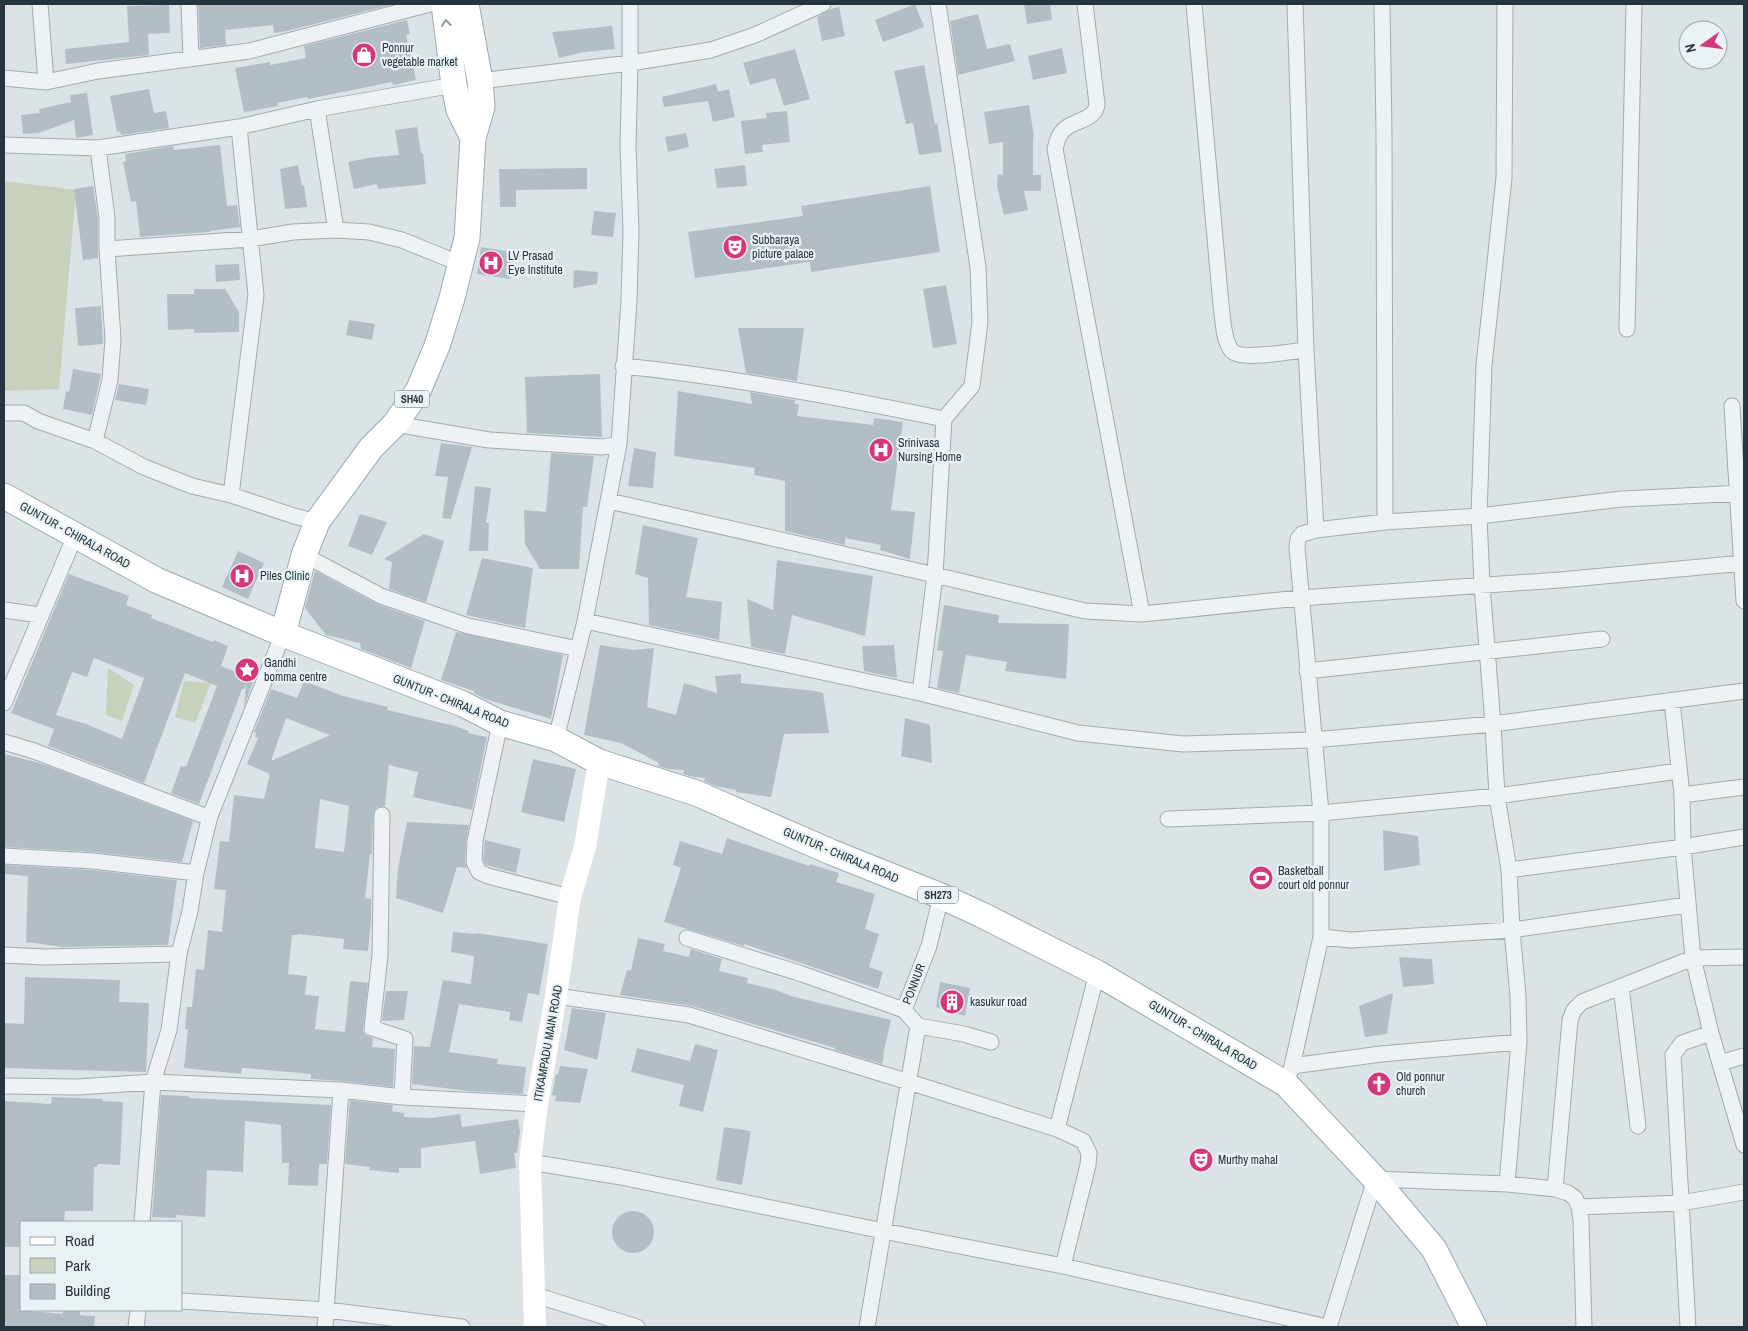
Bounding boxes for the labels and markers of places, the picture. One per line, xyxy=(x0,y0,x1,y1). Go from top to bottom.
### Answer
place label: Ponnur vegetable market xyxy=(382,40,458,70)
shop icon: Ponnur vegetable market xyxy=(351,42,377,68)
place label: Subbaraya picture palace xyxy=(752,232,814,262)
theatre icon: Subbaraya picture palace xyxy=(722,234,748,260)
place label: LV Prasad Eye Institute xyxy=(508,248,563,278)
hospital icon: LV Prasad Eye Institute xyxy=(478,250,504,276)
place label: Srinivasa Nursing Home xyxy=(898,435,961,465)
hospital icon: Srinivasa Nursing Home xyxy=(868,437,894,463)
hospital icon: Piles Clinic xyxy=(229,563,255,589)
place label: Piles Clinic xyxy=(260,568,310,584)
place label: Gandhi bomma centre xyxy=(264,655,327,685)
place icon: Gandhi bomma centre xyxy=(234,657,260,683)
place label: Basketball court old ponnur xyxy=(1278,863,1350,893)
sports icon: Basketball court old ponnur xyxy=(1248,865,1274,891)
building icon: kasukur road xyxy=(939,989,965,1015)
place label: kasukur road xyxy=(970,994,1027,1010)
place label: Old ponnur church xyxy=(1396,1069,1445,1099)
church icon: Old ponnur church xyxy=(1366,1071,1392,1097)
theatre icon: Murthy mahal xyxy=(1188,1147,1214,1173)
place label: Murthy mahal xyxy=(1218,1152,1278,1168)

